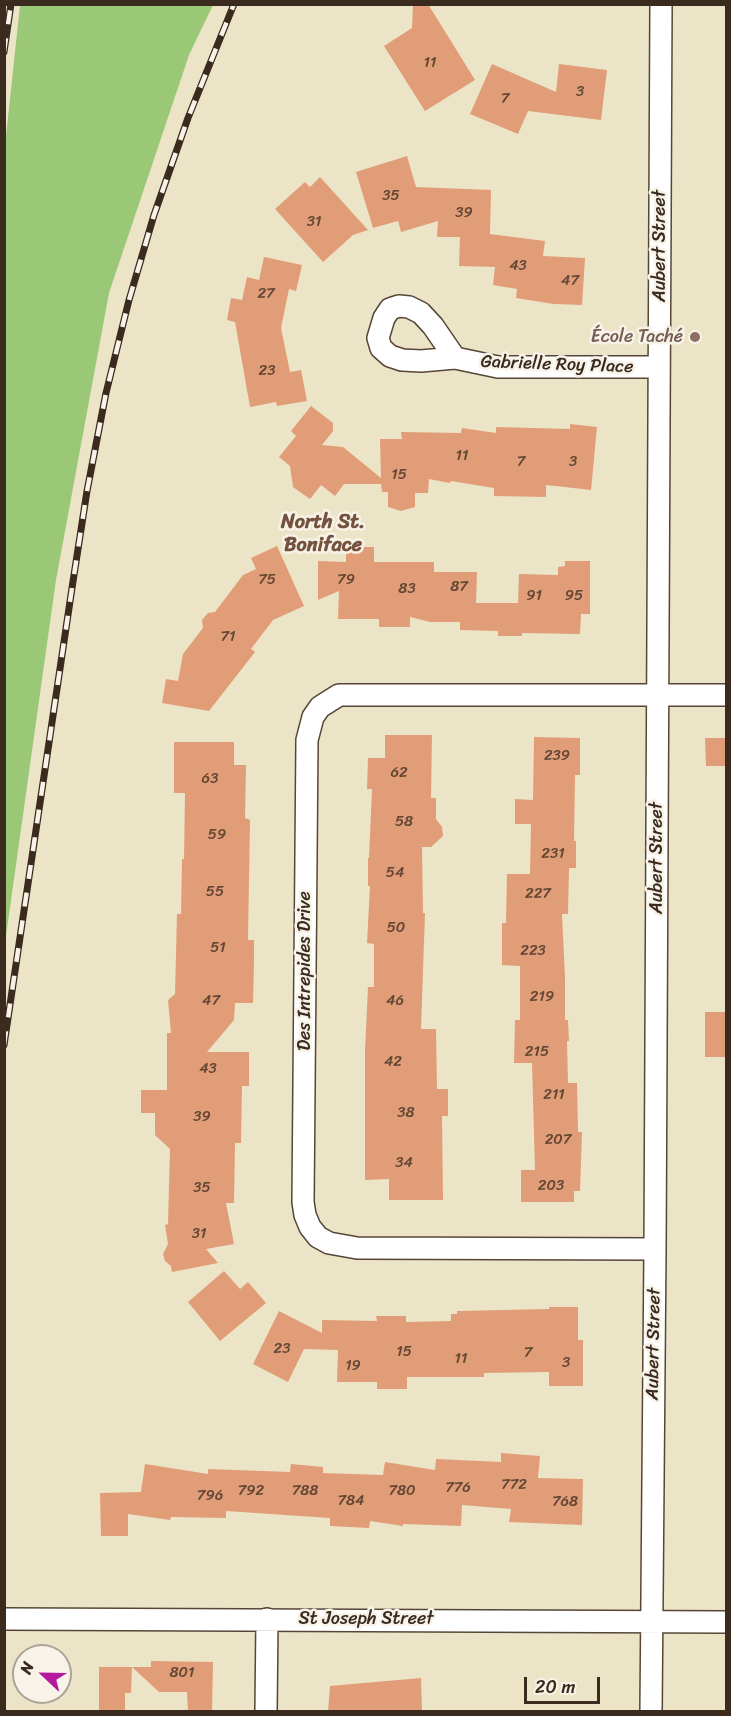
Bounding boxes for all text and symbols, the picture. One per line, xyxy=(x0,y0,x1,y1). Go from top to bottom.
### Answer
house number: 11 xyxy=(424,54,436,72)
house number: 3 xyxy=(576,83,584,101)
house number: 7 xyxy=(501,90,509,108)
house number: 35 xyxy=(382,187,400,205)
street label: Aubert Street xyxy=(649,190,671,302)
house number: 39 xyxy=(455,204,473,222)
house number: 31 xyxy=(307,213,321,231)
house number: 43 xyxy=(509,257,527,275)
house number: 47 xyxy=(561,272,579,290)
house number: 27 xyxy=(257,285,275,303)
place label: École Taché xyxy=(591,326,683,348)
marker: École Taché xyxy=(688,330,702,344)
street label: Gabrielle Roy Place xyxy=(480,352,634,378)
house number: 23 xyxy=(259,362,275,380)
house number: 11 xyxy=(456,447,468,465)
house number: 7 xyxy=(517,453,525,471)
house number: 3 xyxy=(569,453,577,471)
house number: 15 xyxy=(391,466,407,484)
district label: North St. Boniface xyxy=(281,511,365,558)
house number: 75 xyxy=(258,571,276,589)
house number: 79 xyxy=(337,571,355,589)
house number: 87 xyxy=(450,578,468,596)
house number: 83 xyxy=(398,580,416,598)
house number: 91 xyxy=(526,587,542,605)
house number: 95 xyxy=(565,587,583,605)
house number: 71 xyxy=(221,628,235,646)
house number: 239 xyxy=(544,747,570,765)
house number: 62 xyxy=(390,764,408,782)
house number: 63 xyxy=(202,770,218,788)
street label: Aubert Street xyxy=(646,802,668,914)
house number: 58 xyxy=(395,813,413,831)
house number: 59 xyxy=(208,826,226,844)
house number: 231 xyxy=(541,845,565,863)
house number: 54 xyxy=(386,864,404,882)
house number: 55 xyxy=(206,883,224,901)
house number: 227 xyxy=(525,885,551,903)
street label: Des Intrepides Drive xyxy=(294,891,316,1051)
house number: 50 xyxy=(387,919,405,937)
house number: 51 xyxy=(210,939,226,957)
house number: 223 xyxy=(520,942,546,960)
house number: 219 xyxy=(530,988,554,1006)
house number: 47 xyxy=(202,992,220,1010)
house number: 46 xyxy=(386,992,404,1010)
house number: 215 xyxy=(525,1043,549,1061)
house number: 42 xyxy=(384,1053,402,1071)
house number: 43 xyxy=(199,1060,217,1078)
house number: 211 xyxy=(543,1086,565,1104)
house number: 38 xyxy=(397,1104,415,1122)
house number: 39 xyxy=(193,1108,211,1126)
house number: 207 xyxy=(545,1131,571,1149)
house number: 34 xyxy=(395,1154,413,1172)
house number: 203 xyxy=(538,1177,564,1195)
house number: 35 xyxy=(193,1179,211,1197)
house number: 31 xyxy=(192,1225,206,1243)
street label: Aubert Street xyxy=(642,1288,666,1400)
house number: 23 xyxy=(274,1340,290,1358)
house number: 15 xyxy=(396,1343,412,1361)
house number: 7 xyxy=(524,1344,532,1362)
house number: 11 xyxy=(455,1350,467,1368)
house number: 3 xyxy=(562,1354,570,1372)
house number: 19 xyxy=(345,1357,361,1375)
house number: 772 xyxy=(501,1476,527,1494)
house number: 776 xyxy=(445,1479,471,1497)
house number: 792 xyxy=(238,1482,264,1500)
house number: 788 xyxy=(292,1482,318,1500)
house number: 780 xyxy=(388,1482,416,1500)
house number: 796 xyxy=(197,1487,223,1505)
house number: 784 xyxy=(338,1492,364,1510)
house number: 768 xyxy=(552,1493,578,1511)
street label: St Joseph Street xyxy=(299,1608,433,1630)
north arrow xyxy=(12,1644,72,1704)
text: N xyxy=(11,1657,42,1678)
house number: 801 xyxy=(170,1664,194,1682)
scale bar xyxy=(527,1665,604,1703)
text: 20 m xyxy=(535,1671,575,1703)

